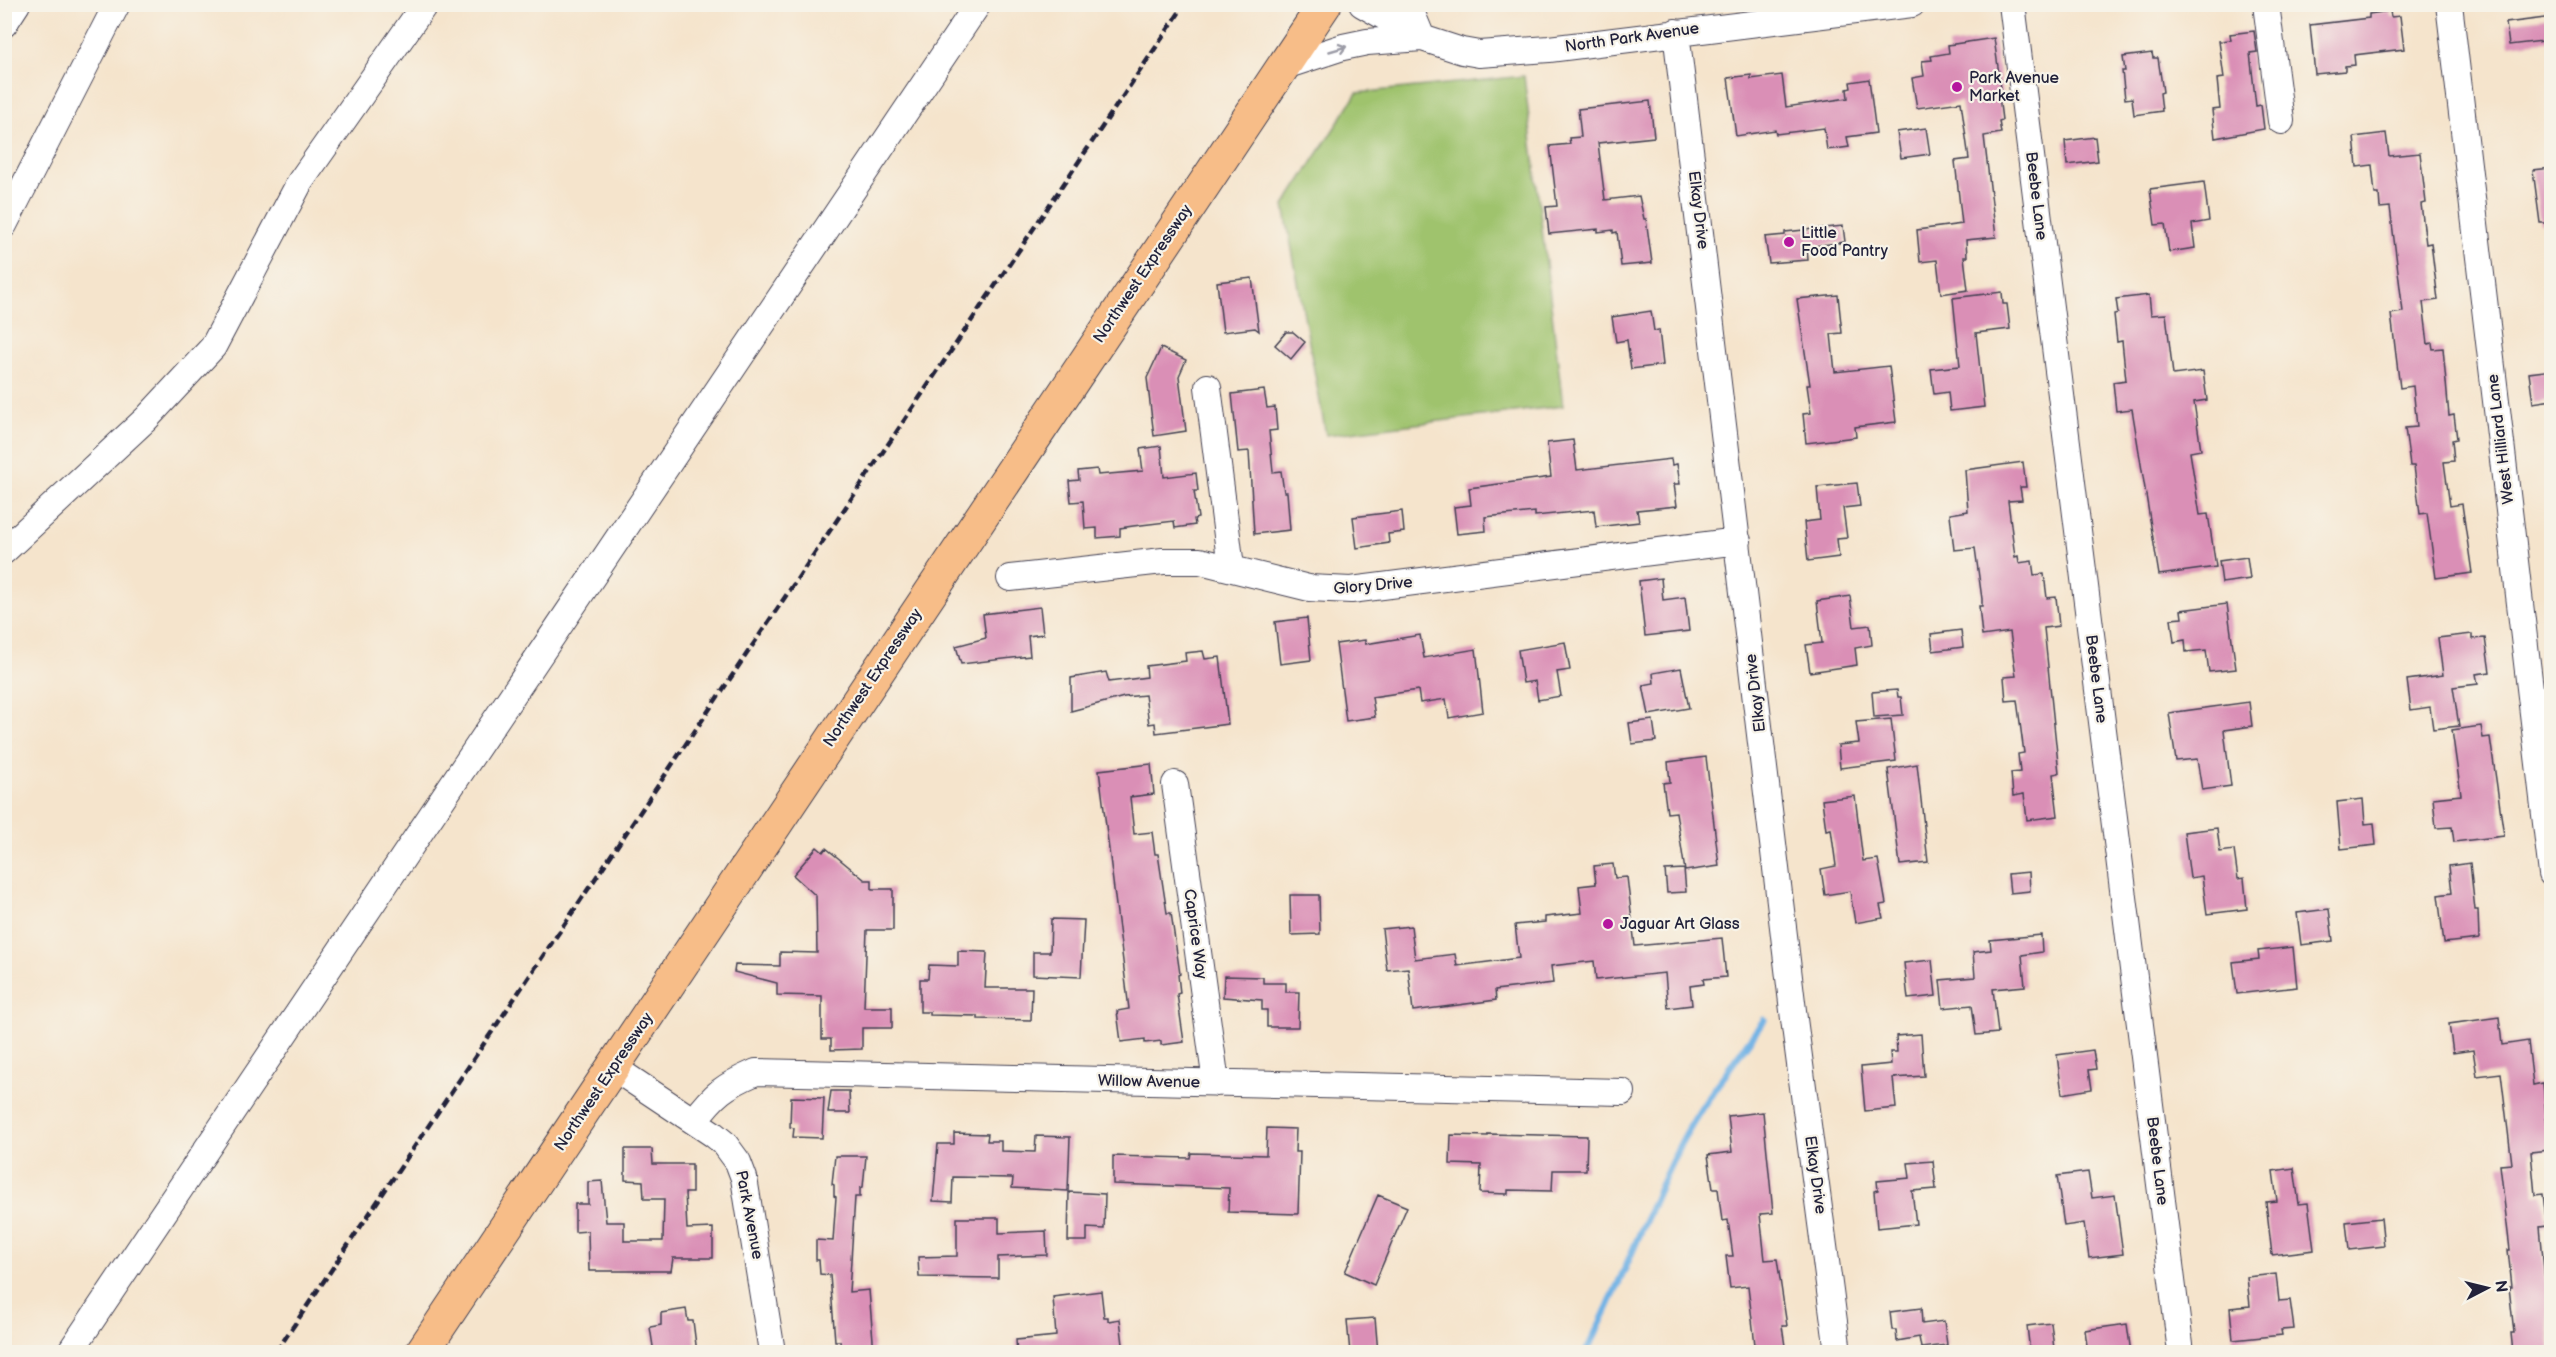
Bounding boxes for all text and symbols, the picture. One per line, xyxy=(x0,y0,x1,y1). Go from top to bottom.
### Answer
street label: North Park Avenue xyxy=(1564,19,1701,57)
one-way arrow xyxy=(1328,43,1347,54)
place label: Park Avenue Market xyxy=(1969,69,2060,106)
marker: Park Avenue Market xyxy=(1950,80,1964,94)
street label: Beebe Lane xyxy=(2021,151,2051,242)
street label: Elkay Drive xyxy=(1684,170,1712,251)
street label: Northwest Expressway xyxy=(1090,201,1197,347)
place label: Little Food Pantry xyxy=(1801,224,1889,261)
marker: Little Food Pantry xyxy=(1782,235,1796,249)
street label: West Hilliard Lane xyxy=(2484,372,2518,505)
street label: Glory Drive xyxy=(1333,573,1414,599)
street label: Northwest Expressway xyxy=(820,605,927,751)
street label: Beebe Lane xyxy=(2081,634,2111,725)
street label: Elkay Drive xyxy=(1742,652,1770,733)
street label: Caprice Way xyxy=(1179,888,1211,981)
place label: Jaguar Art Glass xyxy=(1620,915,1740,934)
marker: Jaguar Art Glass xyxy=(1601,917,1615,931)
street label: Northwest Expressway xyxy=(551,1009,658,1155)
street label: Willow Avenue xyxy=(1098,1072,1201,1092)
street label: Beebe Lane xyxy=(2142,1116,2172,1207)
street label: Elkay Drive xyxy=(1800,1135,1830,1216)
street label: Park Avenue xyxy=(731,1169,767,1262)
north arrow xyxy=(2457,1258,2517,1318)
text: N xyxy=(2490,1279,2511,1293)

